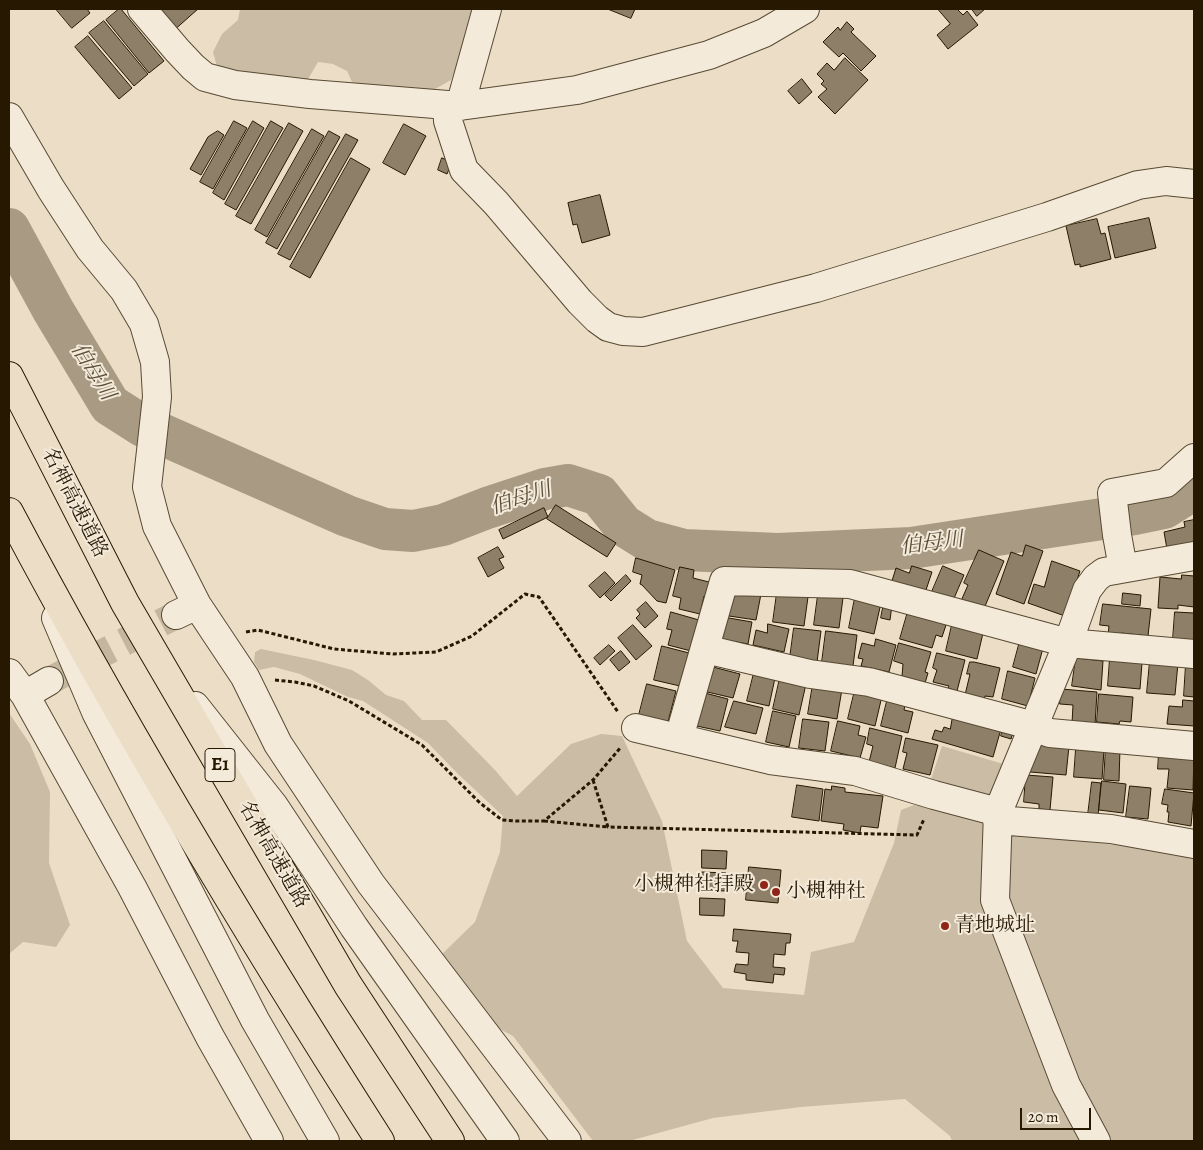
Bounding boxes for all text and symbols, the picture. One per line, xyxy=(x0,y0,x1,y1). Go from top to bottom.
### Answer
water label: 伯母川 xyxy=(65,339,119,405)
street label: 名神高速道路 xyxy=(36,444,112,562)
water label: 伯母川 xyxy=(487,477,555,521)
water label: 伯母川 xyxy=(899,528,965,560)
road number: E1 xyxy=(205,748,235,782)
street label: 名神高速道路 xyxy=(233,797,313,913)
place label: 小槻神社拝殿 xyxy=(634,873,754,897)
marker: 小槻神社拝殿 xyxy=(758,879,770,891)
place label: 小槻神社 xyxy=(786,880,866,904)
marker: 小槻神社 xyxy=(770,886,782,898)
place label: 青地城址 xyxy=(955,914,1035,938)
marker: 青地城址 xyxy=(939,920,951,932)
scale bar xyxy=(1023,1098,1094,1130)
text: 20 m xyxy=(1028,1107,1059,1127)

